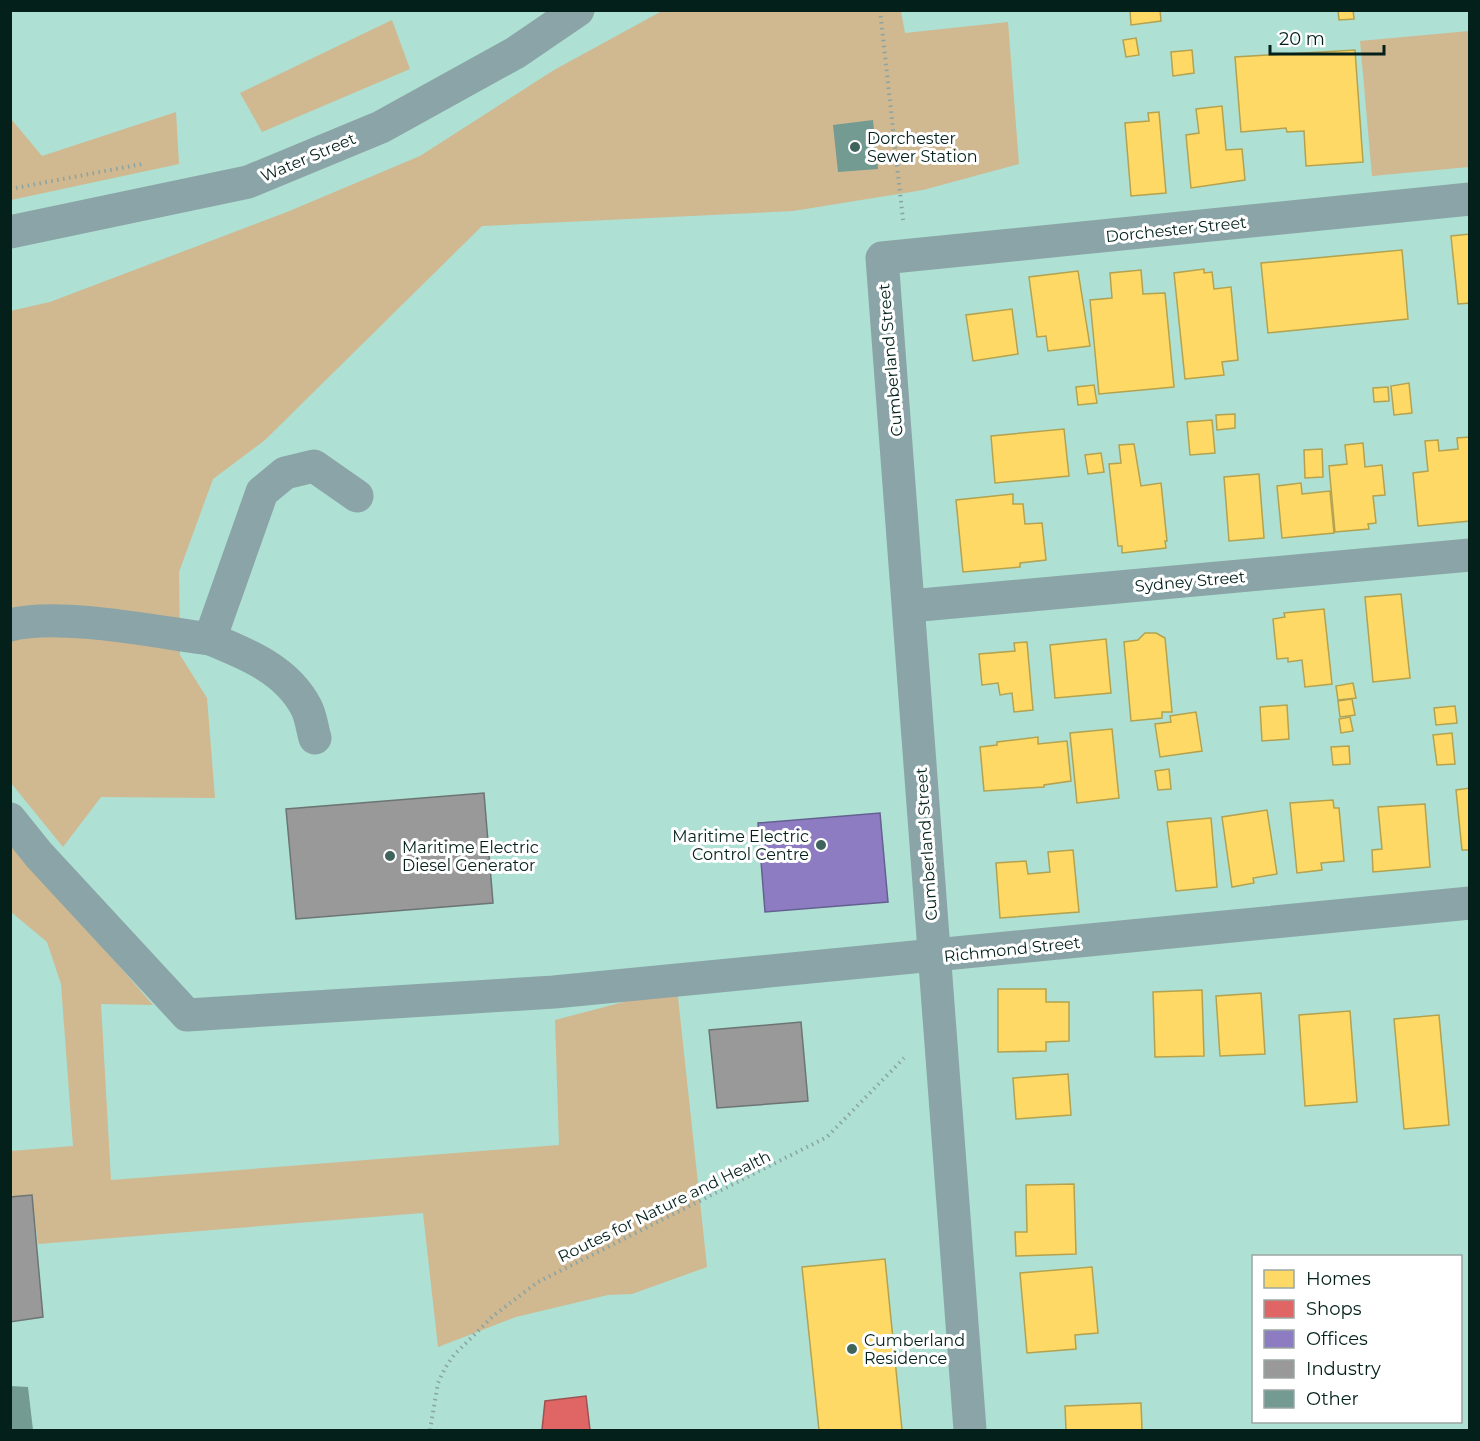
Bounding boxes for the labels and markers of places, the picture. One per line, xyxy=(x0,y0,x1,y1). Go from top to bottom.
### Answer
place label: Dorchester Sewer Station xyxy=(867,129,978,166)
marker: Dorchester Sewer Station xyxy=(848,140,862,154)
place label: Maritime Electric Control Centre xyxy=(672,827,809,864)
place label: Maritime Electric Diesel Generator xyxy=(402,838,539,875)
marker: Maritime Electric Control Centre xyxy=(814,838,828,852)
marker: Maritime Electric Diesel Generator xyxy=(383,849,397,863)
place label: Cumberland Residence xyxy=(864,1331,965,1368)
marker: Cumberland Residence xyxy=(845,1342,859,1356)

